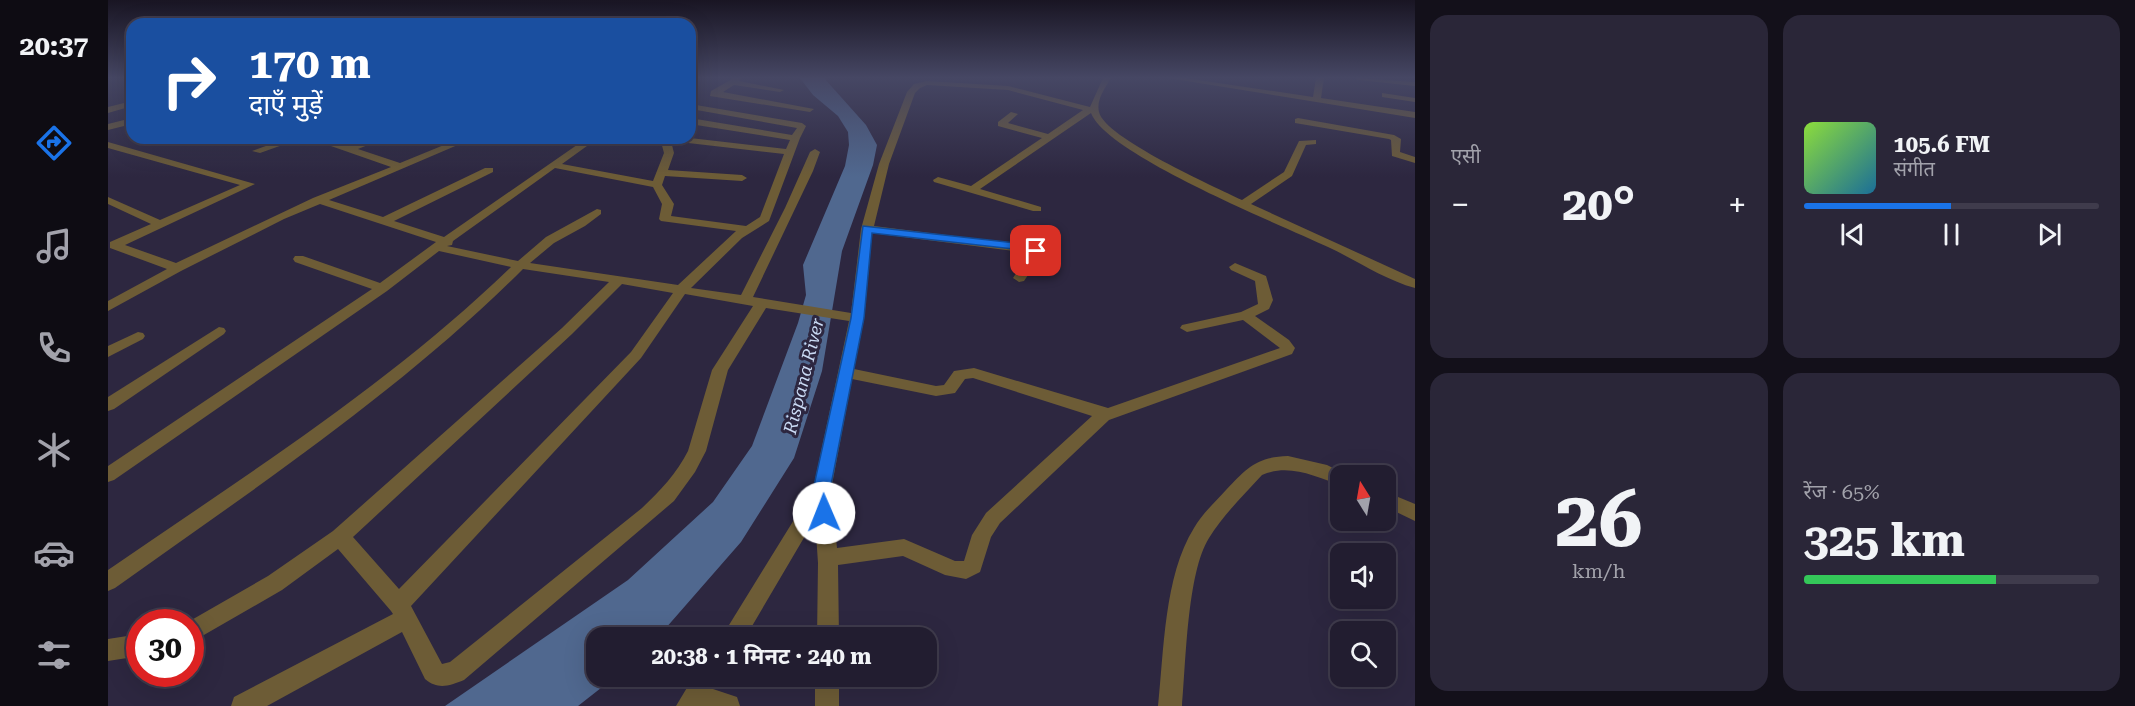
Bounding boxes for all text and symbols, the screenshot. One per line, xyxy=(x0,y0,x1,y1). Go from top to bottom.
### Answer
text: 20:37 xyxy=(20,30,88,62)
text: 170 m xyxy=(249,39,371,88)
icon: right xyxy=(150,42,228,120)
text: दाएँ मुड़ें xyxy=(249,89,323,121)
icon: directions xyxy=(33,122,75,164)
text: 105.6 FM xyxy=(1894,132,1990,157)
text: एसी xyxy=(1451,144,1481,168)
text: संगीत xyxy=(1894,157,1935,181)
text: 20° xyxy=(1562,178,1635,231)
text: − xyxy=(1451,185,1469,224)
text: + xyxy=(1728,185,1747,224)
icon: previous xyxy=(1836,218,1869,251)
icon: pause xyxy=(1935,218,1968,251)
icon: next xyxy=(2033,218,2066,251)
icon: music xyxy=(33,225,75,267)
pin xyxy=(1010,225,1061,276)
icon: arrive xyxy=(1019,234,1052,267)
water label: Rispana River xyxy=(779,315,828,437)
icon: phone xyxy=(33,327,75,369)
icon: climate xyxy=(33,429,75,471)
north arrow xyxy=(1330,465,1396,531)
map controls xyxy=(1330,465,1396,687)
text: 26 xyxy=(1555,474,1642,565)
text: रेंज · 65% xyxy=(1804,480,1880,504)
position arrow xyxy=(792,481,856,545)
text: 325 km xyxy=(1804,514,1965,567)
icon: car xyxy=(33,532,75,574)
button: sound xyxy=(1330,543,1396,609)
text: km/h xyxy=(1572,559,1626,583)
speed limit sign: 30 xyxy=(126,609,204,687)
button: search xyxy=(1330,621,1396,687)
icon: filters xyxy=(33,634,75,676)
text: 20:38 · 1 मिनट · 240 m xyxy=(652,644,871,669)

